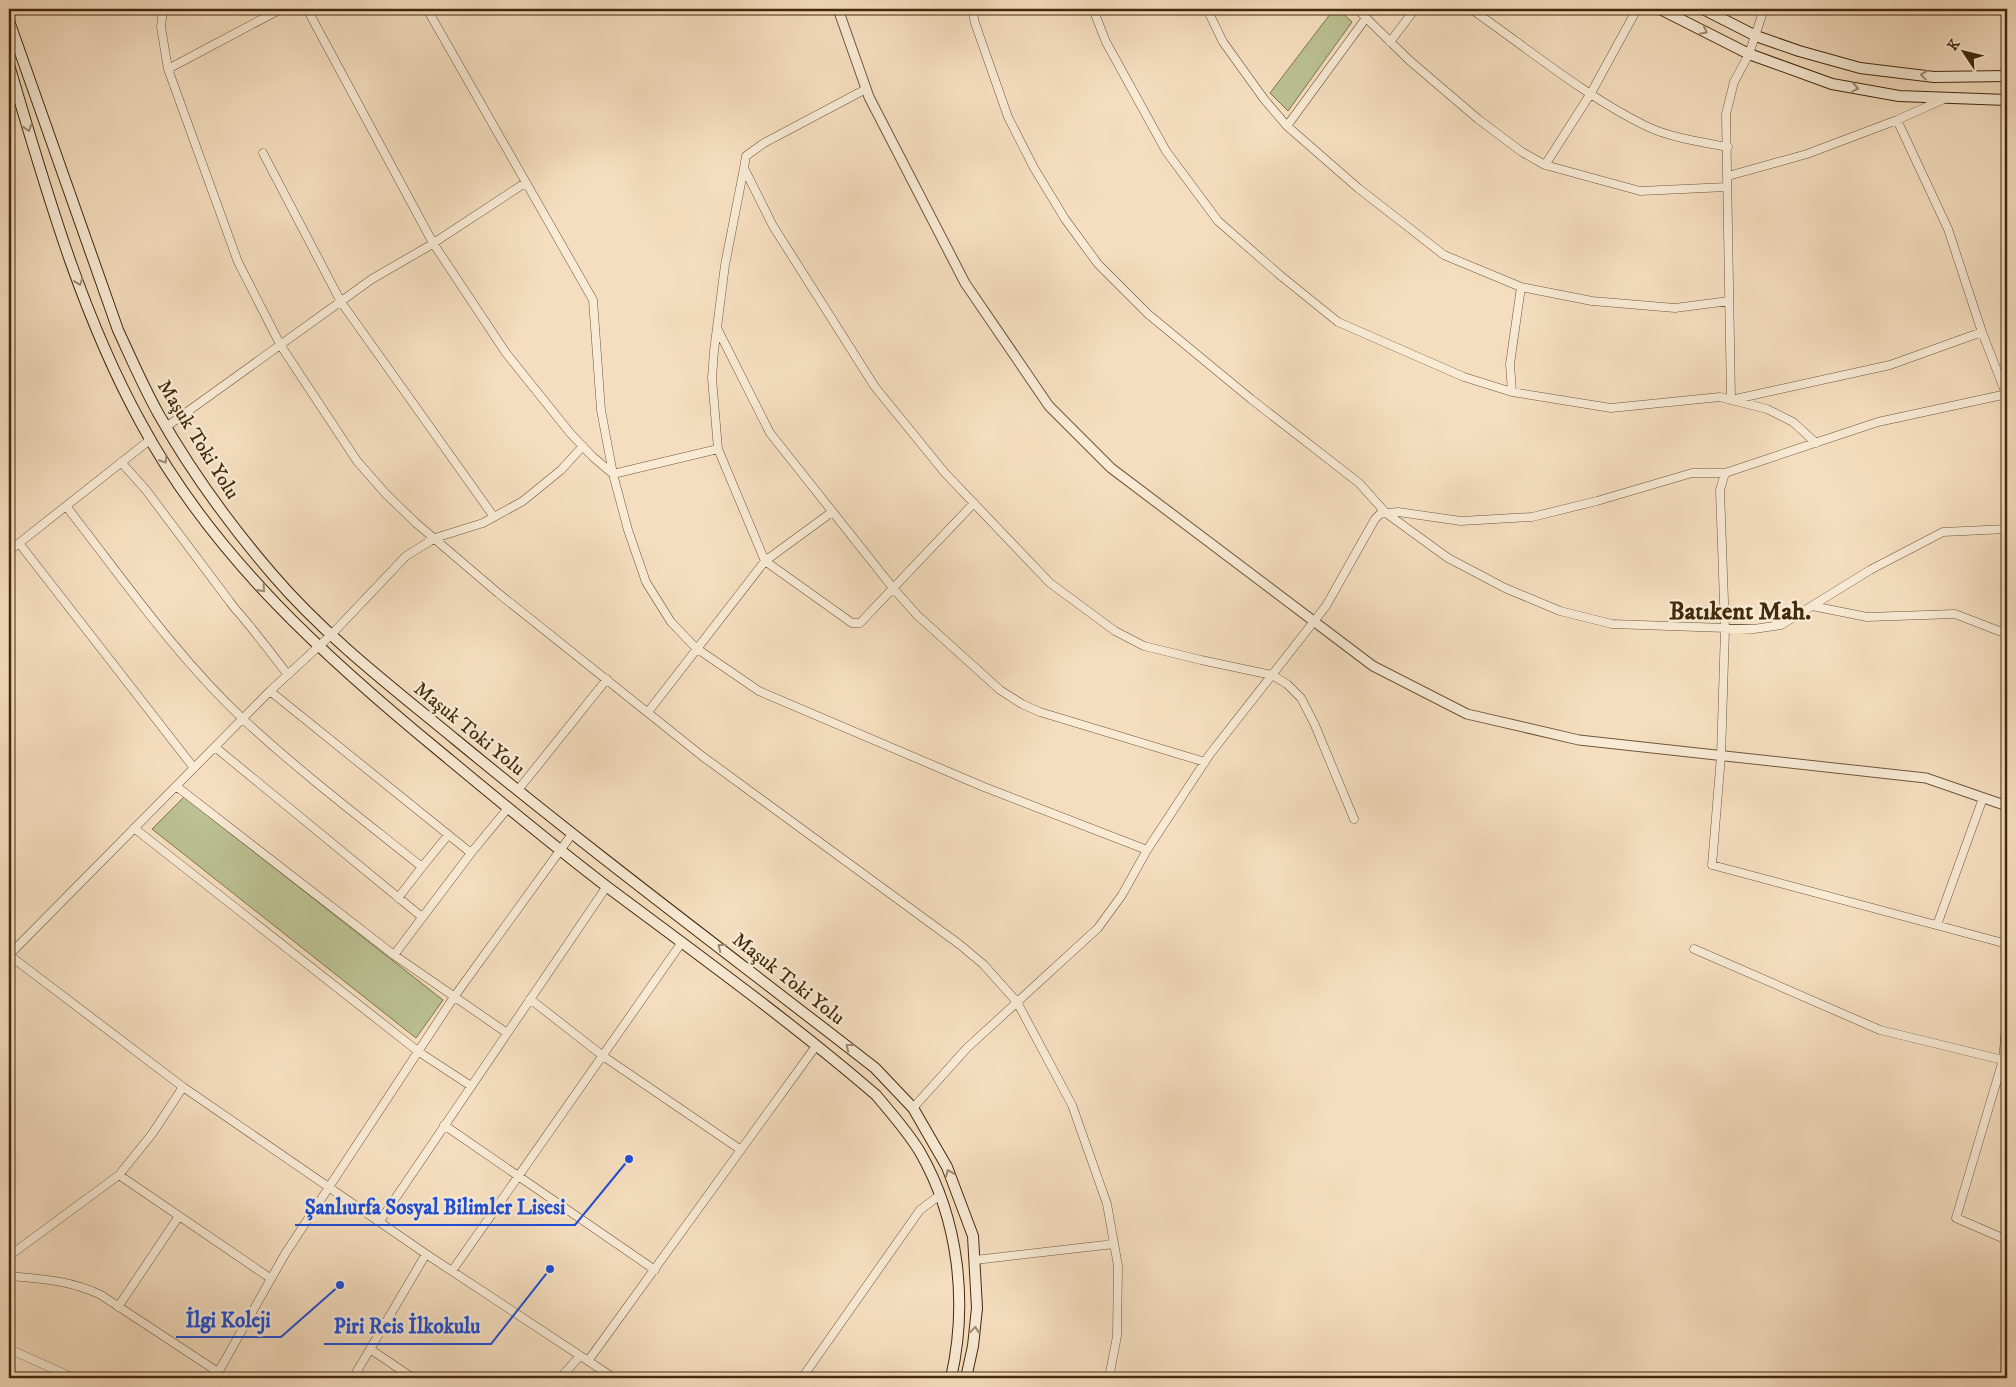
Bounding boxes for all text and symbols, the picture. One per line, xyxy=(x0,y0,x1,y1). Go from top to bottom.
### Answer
one-way arrow xyxy=(1699,25,1708,35)
north arrow xyxy=(1938,28,1988,78)
text: K xyxy=(1944,35,1965,54)
one-way arrow xyxy=(1919,70,1927,81)
one-way arrow xyxy=(1851,83,1859,93)
one-way arrow xyxy=(22,124,32,132)
one-way arrow xyxy=(73,278,83,286)
street label: Maşuk Toki Yolu xyxy=(151,376,244,504)
one-way arrow xyxy=(158,454,167,464)
one-way arrow xyxy=(256,583,265,592)
district label: Batıkent Mah. xyxy=(1669,596,1811,627)
street label: Maşuk Toki Yolu xyxy=(408,677,530,782)
street label: Maşuk Toki Yolu xyxy=(727,927,849,1031)
one-way arrow xyxy=(718,945,727,953)
one-way arrow xyxy=(845,1044,855,1053)
one-way arrow xyxy=(945,1169,955,1177)
callout: Şanlıurfa Sosyal Bilimler Lisesi xyxy=(295,1189,575,1225)
text: Şanlıurfa Sosyal Bilimler Lisesi xyxy=(305,1195,566,1221)
callout: İlgi Koleji xyxy=(176,1301,281,1337)
text: İlgi Koleji xyxy=(185,1306,271,1335)
callout: Piri Reis İlkokulu xyxy=(324,1308,491,1344)
text: Piri Reis İlkokulu xyxy=(334,1312,480,1340)
one-way arrow xyxy=(969,1326,980,1334)

